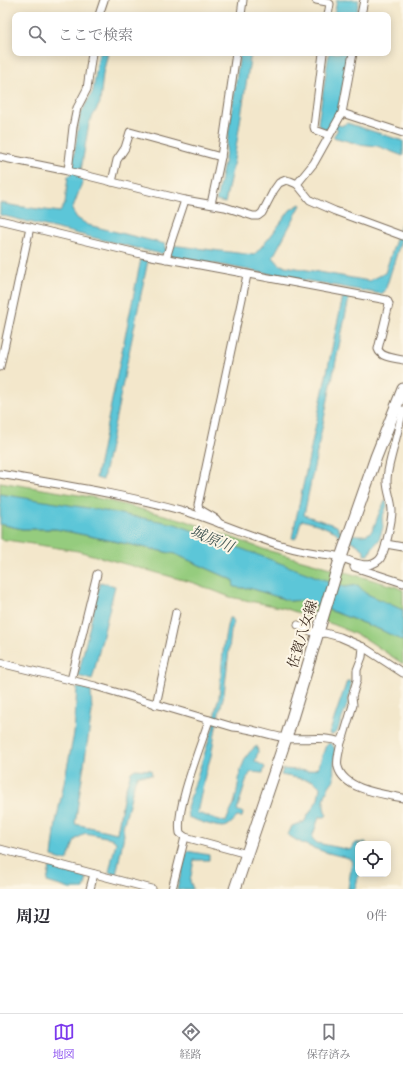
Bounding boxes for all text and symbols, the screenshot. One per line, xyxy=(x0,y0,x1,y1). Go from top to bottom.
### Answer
search box xyxy=(12,12,391,56)
icon: search xyxy=(26,23,48,45)
text: ここで検索 xyxy=(58,29,133,44)
water label: 城原川 xyxy=(188,523,238,557)
street label: 佐賀八女線 xyxy=(285,598,320,670)
map controls xyxy=(355,841,391,877)
button: locate xyxy=(355,841,391,877)
text: 周辺 xyxy=(16,909,50,926)
text: 0件 xyxy=(366,910,387,923)
tab: 地図 xyxy=(53,1021,75,1063)
tab: 経路 xyxy=(180,1021,202,1063)
tab: 保存済み xyxy=(307,1021,351,1063)

